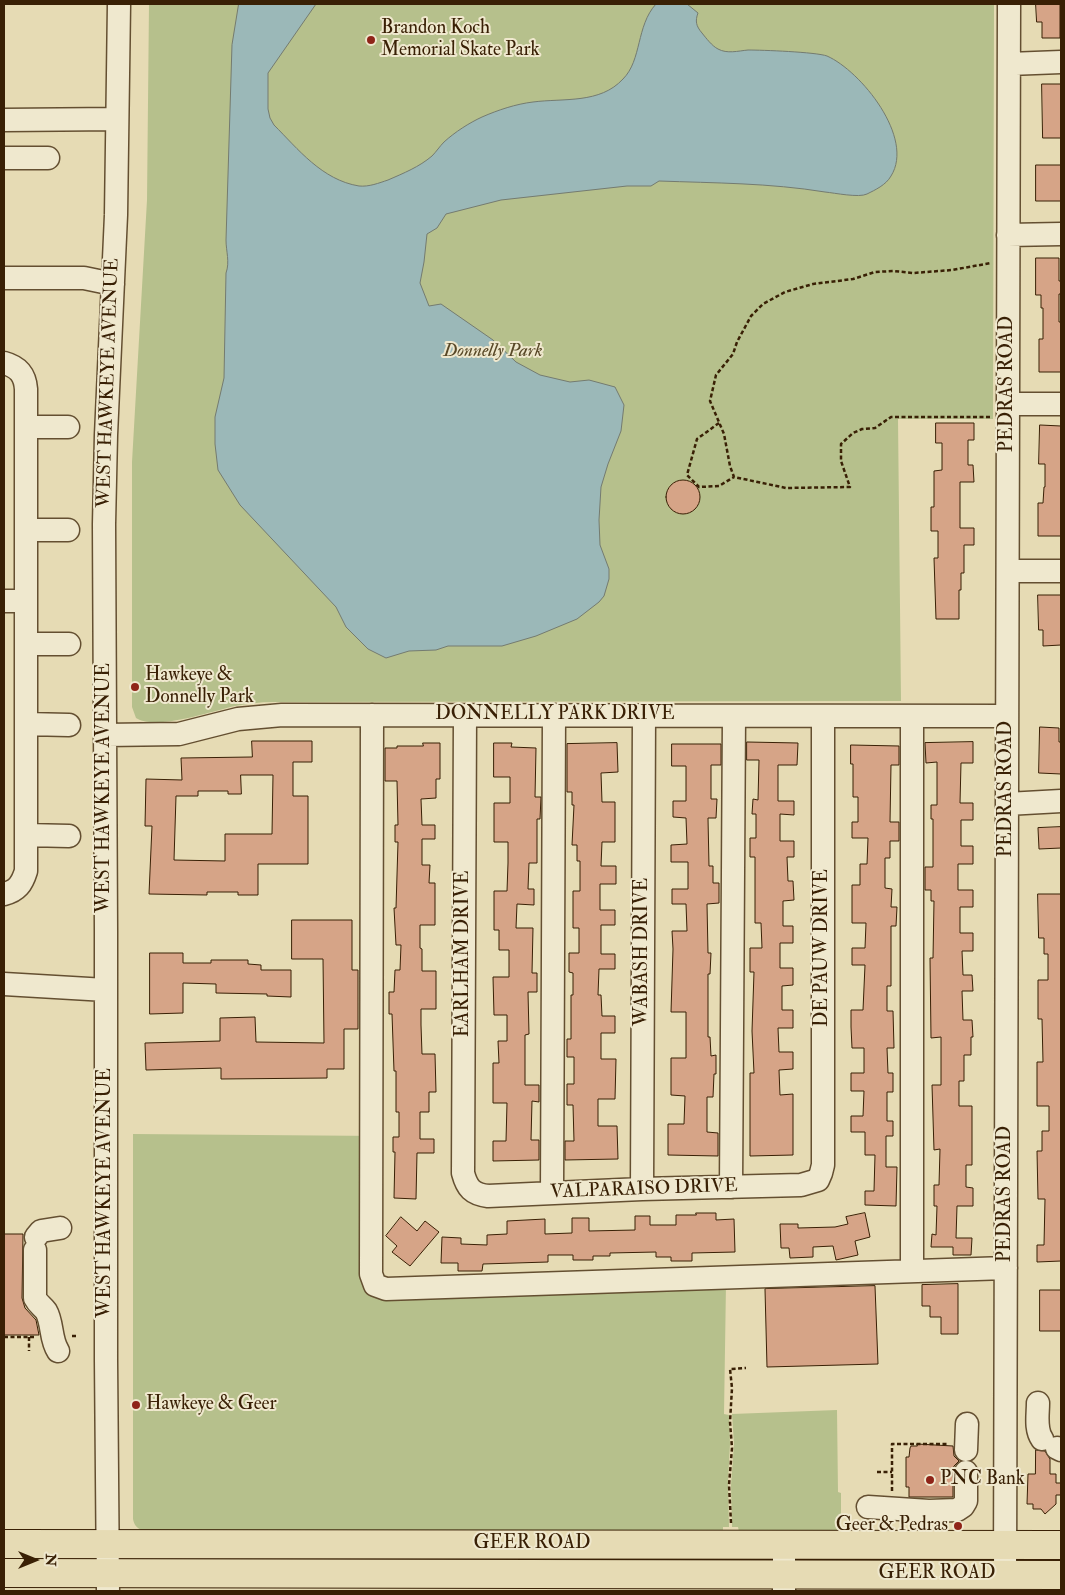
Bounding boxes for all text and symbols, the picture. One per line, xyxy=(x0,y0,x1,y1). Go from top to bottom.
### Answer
place label: Brandon Koch Memorial Skate Park xyxy=(381,18,540,62)
marker: Brandon Koch Memorial Skate Park xyxy=(365,34,377,46)
street label: WEST HAWKEYE AVENUE xyxy=(93,258,125,508)
street label: PEDRAS ROAD xyxy=(997,316,1019,452)
park label: Donnelly Park xyxy=(443,341,543,363)
street label: WEST HAWKEYE AVENUE xyxy=(94,663,116,913)
place label: Hawkeye & Donnelly Park xyxy=(145,665,254,709)
marker: Hawkeye & Donnelly Park xyxy=(129,681,141,693)
street label: DONNELLY PARK DRIVE xyxy=(435,704,675,726)
street label: PEDRAS ROAD xyxy=(996,721,1018,857)
street label: DE PAUW DRIVE xyxy=(812,869,834,1027)
street label: EARLHAM DRIVE xyxy=(453,871,475,1037)
street label: WABASH DRIVE xyxy=(632,878,654,1026)
street label: WEST HAWKEYE AVENUE xyxy=(95,1068,117,1318)
street label: PEDRAS ROAD xyxy=(995,1126,1017,1262)
street label: VALPARAISO DRIVE xyxy=(550,1175,738,1205)
place label: Hawkeye & Geer xyxy=(146,1394,277,1416)
marker: Hawkeye & Geer xyxy=(130,1399,142,1411)
place label: PNC Bank xyxy=(940,1469,1025,1491)
marker: PNC Bank xyxy=(924,1474,936,1486)
place label: Geer & Pedras xyxy=(836,1515,948,1537)
marker: Geer & Pedras xyxy=(952,1520,964,1532)
street label: GEER ROAD xyxy=(474,1533,590,1555)
north arrow xyxy=(10,1535,60,1585)
text: N xyxy=(42,1554,59,1566)
street label: GEER ROAD xyxy=(879,1563,995,1585)

